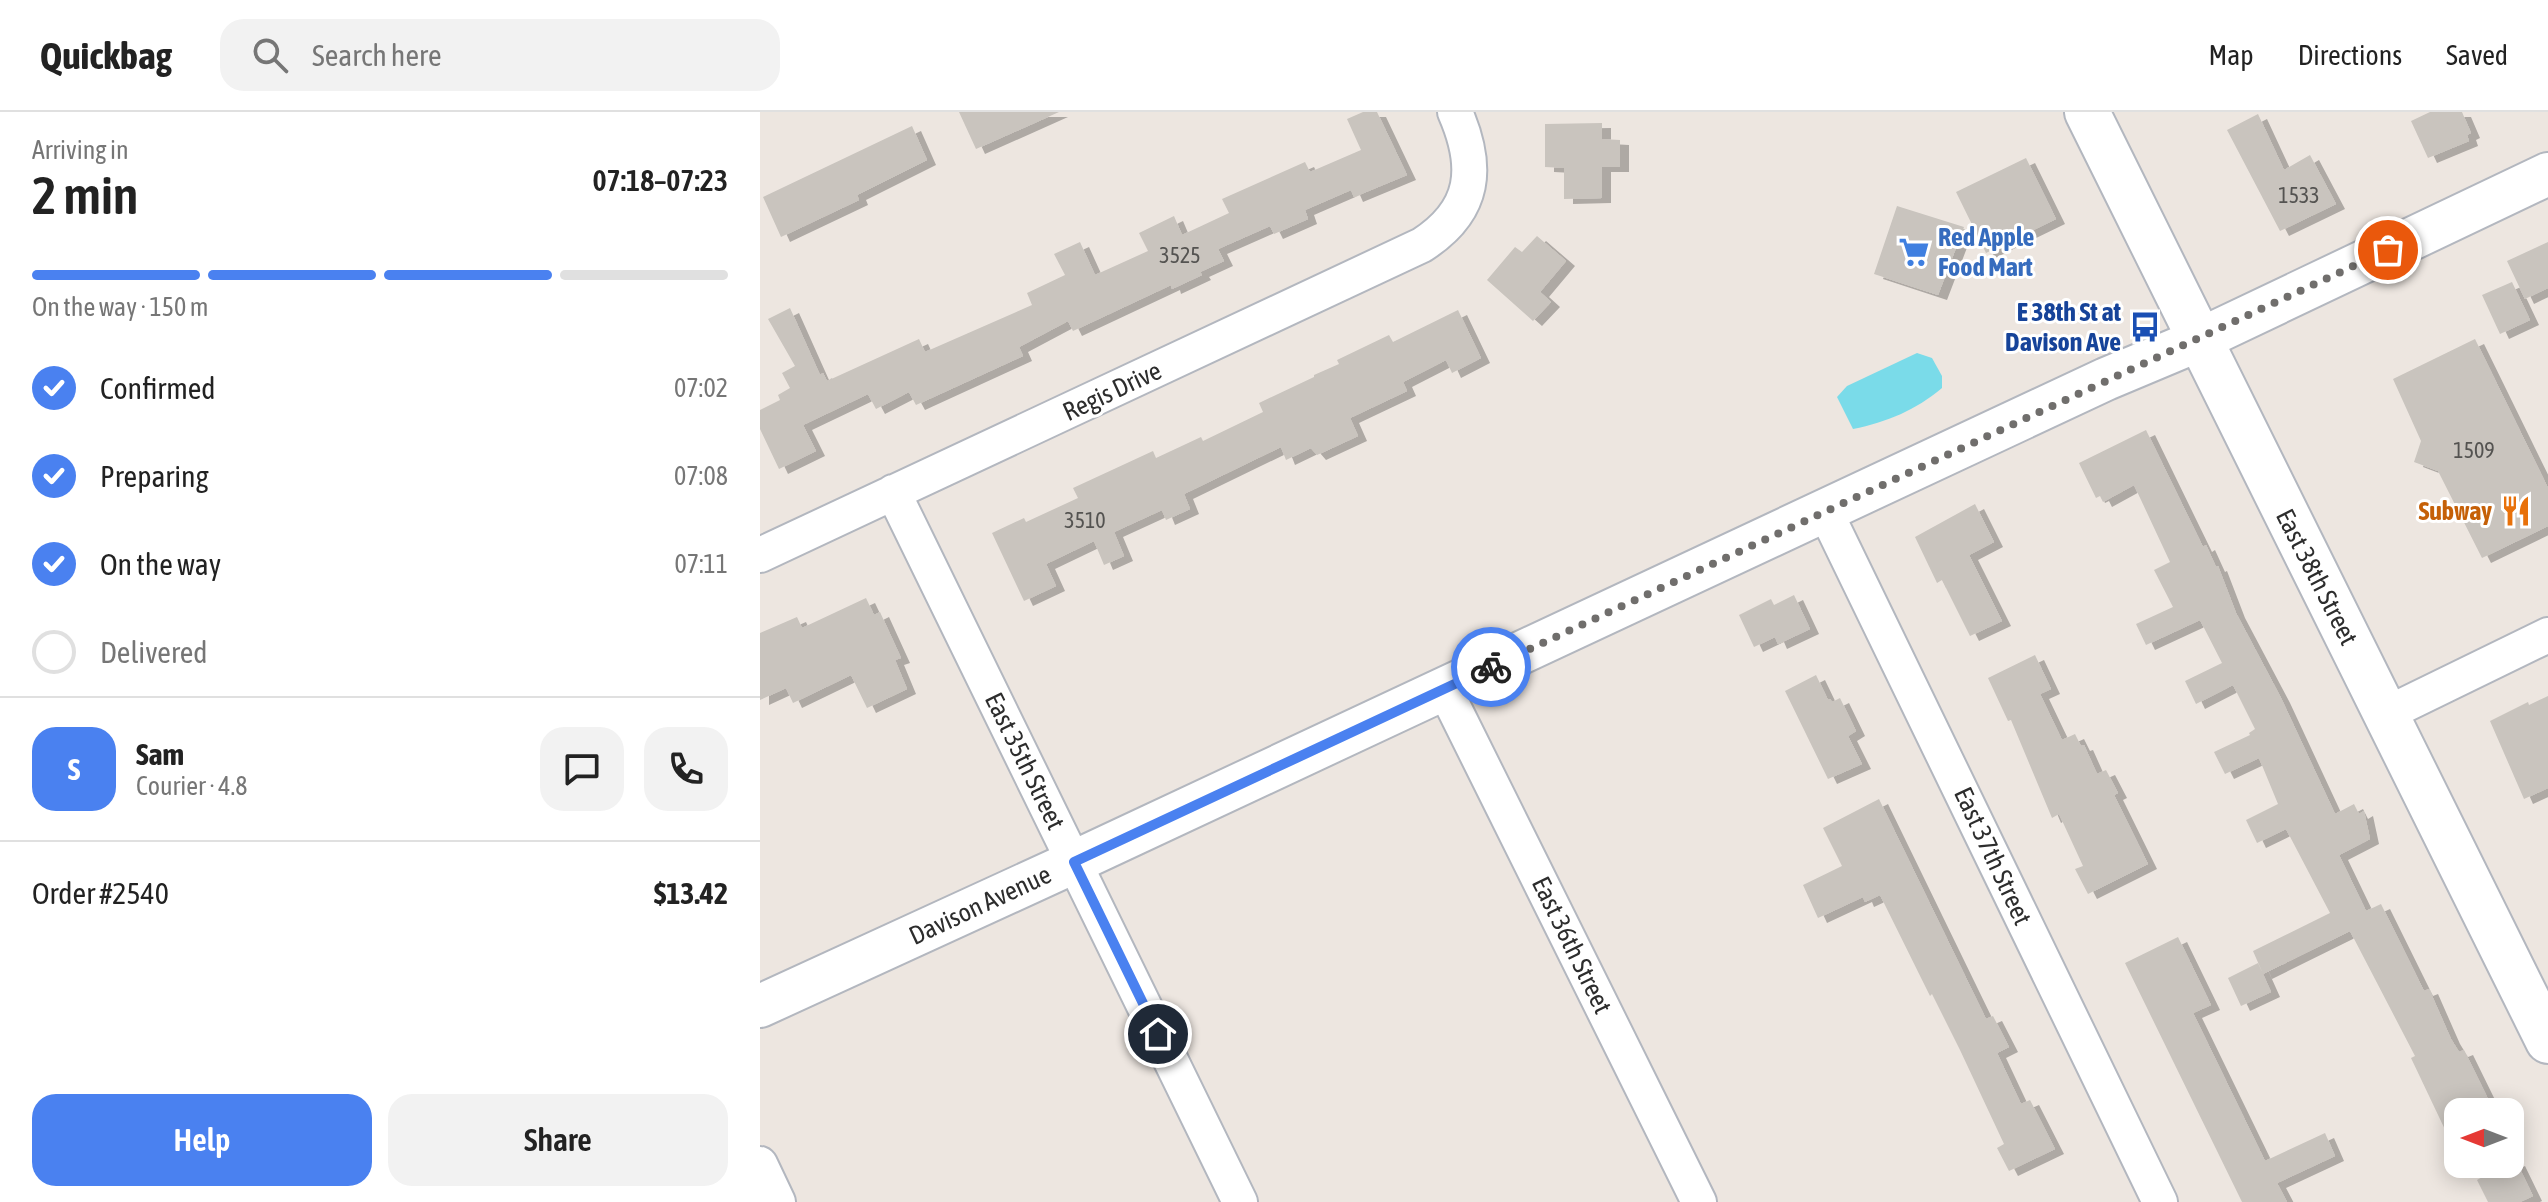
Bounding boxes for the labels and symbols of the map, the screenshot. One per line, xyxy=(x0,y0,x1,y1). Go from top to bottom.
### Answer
house number: 1533 xyxy=(2278,182,2320,208)
pin xyxy=(2354,216,2422,284)
place label: Red Apple Food Mart xyxy=(1938,222,2035,282)
supermarket icon: Red Apple Food Mart xyxy=(1897,235,1931,269)
house number: 3525 xyxy=(1159,242,1201,268)
place label: E 38th St at Davison Ave xyxy=(2005,297,2122,357)
bus stop icon: E 38th St at Davison Ave xyxy=(2128,310,2162,344)
street label: Regis Drive xyxy=(1058,355,1166,427)
house number: 1509 xyxy=(2453,437,2495,463)
restaurant icon: Subway xyxy=(2499,494,2533,528)
place label: Subway xyxy=(2418,496,2492,526)
street label: East 38th Street xyxy=(2270,504,2364,650)
house number: 3510 xyxy=(1064,507,1106,533)
courier xyxy=(1451,627,1531,707)
street label: East 35th Street xyxy=(979,688,1071,834)
street label: East 37th Street xyxy=(1948,782,2038,930)
street label: Davison Avenue xyxy=(904,859,1056,951)
street label: East 36th Street xyxy=(1526,872,1618,1018)
pin xyxy=(1124,1000,1192,1068)
north arrow xyxy=(2444,1098,2524,1178)

